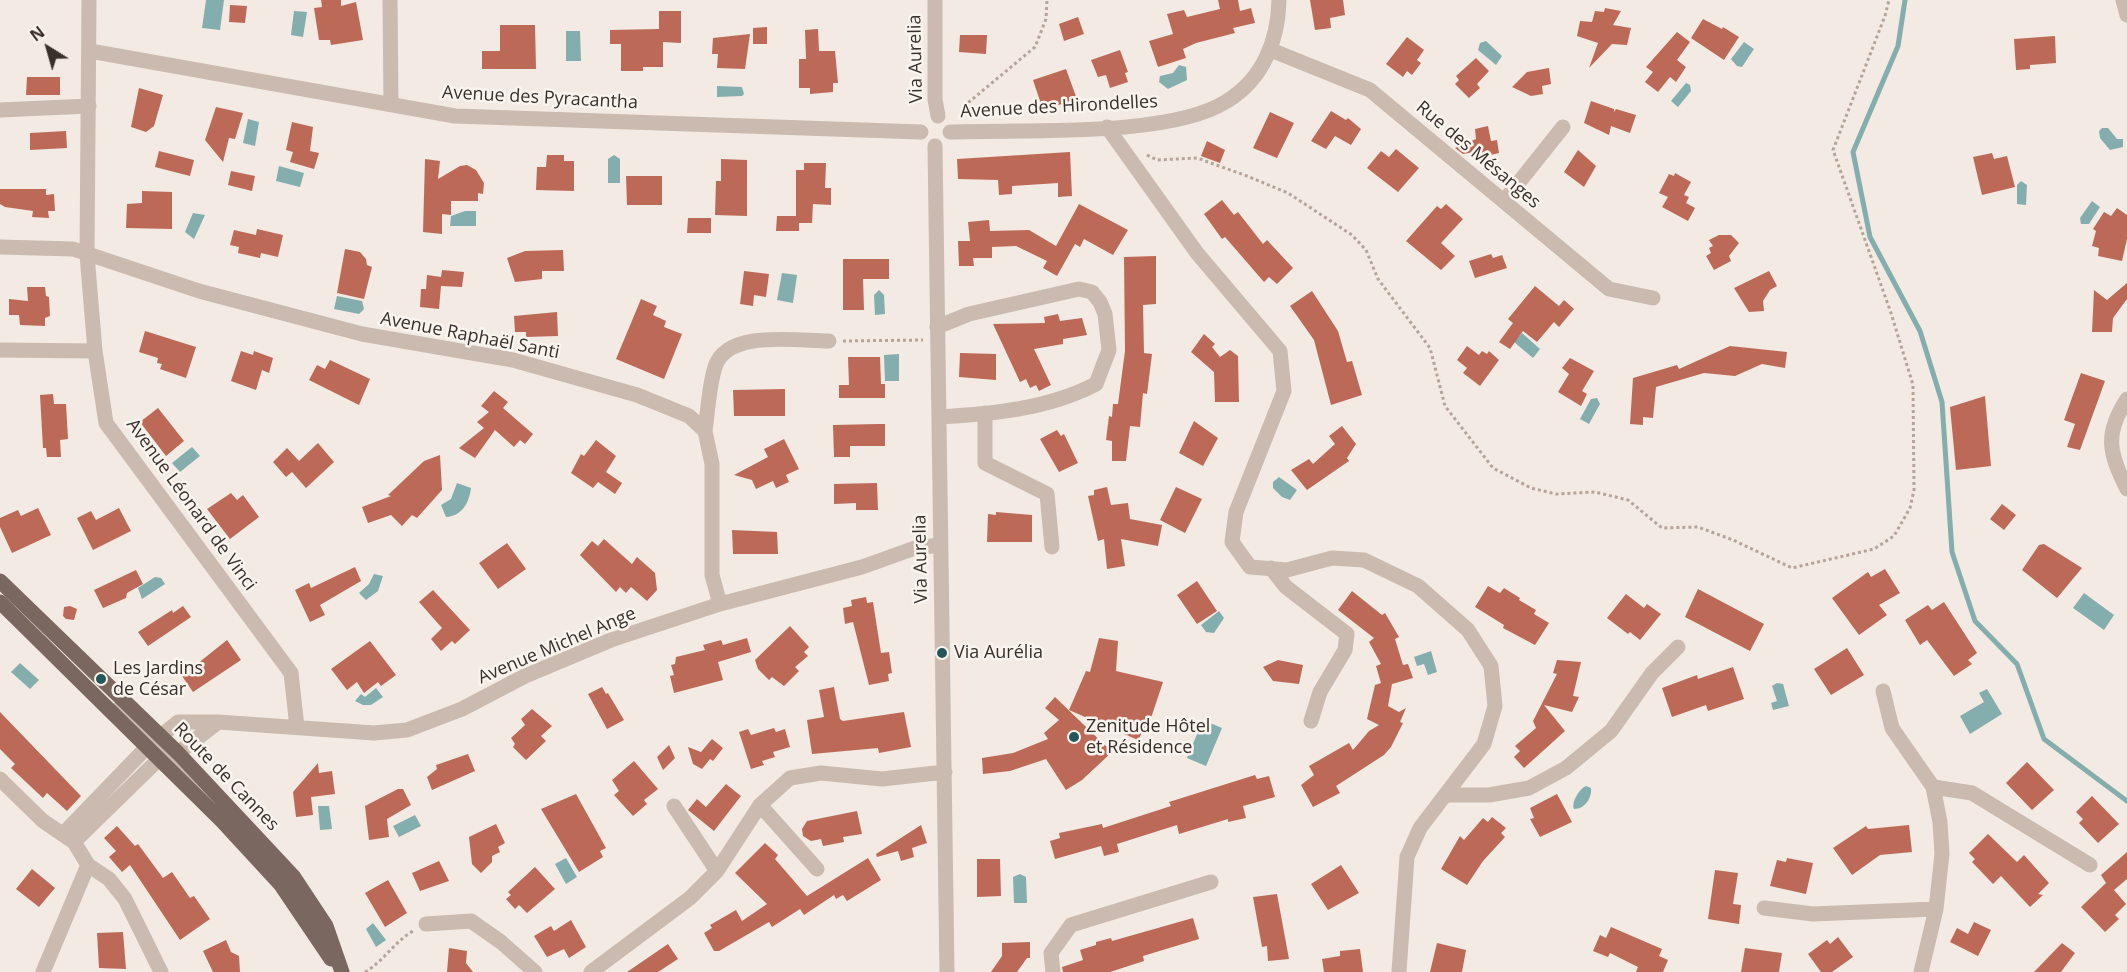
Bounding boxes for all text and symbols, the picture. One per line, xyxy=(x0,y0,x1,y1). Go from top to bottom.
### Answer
street label: Via Aurelia xyxy=(904,14,928,104)
north arrow xyxy=(18,18,78,78)
text: N xyxy=(25,21,49,46)
street label: Avenue des Pyracantha xyxy=(442,82,638,114)
street label: Avenue des Hirondelles xyxy=(960,91,1158,123)
street label: Rue des Mésanges xyxy=(1411,97,1545,213)
street label: Avenue Raphaël Santi xyxy=(379,308,561,364)
street label: Avenue Léonard de Vinci xyxy=(121,415,261,595)
street label: Via Aurelia xyxy=(909,514,933,604)
street label: Avenue Michel Ange xyxy=(475,603,639,689)
place label: Via Aurélia xyxy=(954,642,1043,664)
marker: Via Aurélia xyxy=(935,646,949,660)
place label: Les Jardins de César xyxy=(113,658,203,700)
marker: Les Jardins de César xyxy=(94,672,108,686)
place label: Zenitude Hôtel et Résidence xyxy=(1086,716,1210,758)
street label: Route de Cannes xyxy=(169,718,283,836)
marker: Zenitude Hôtel et Résidence xyxy=(1067,730,1081,744)

